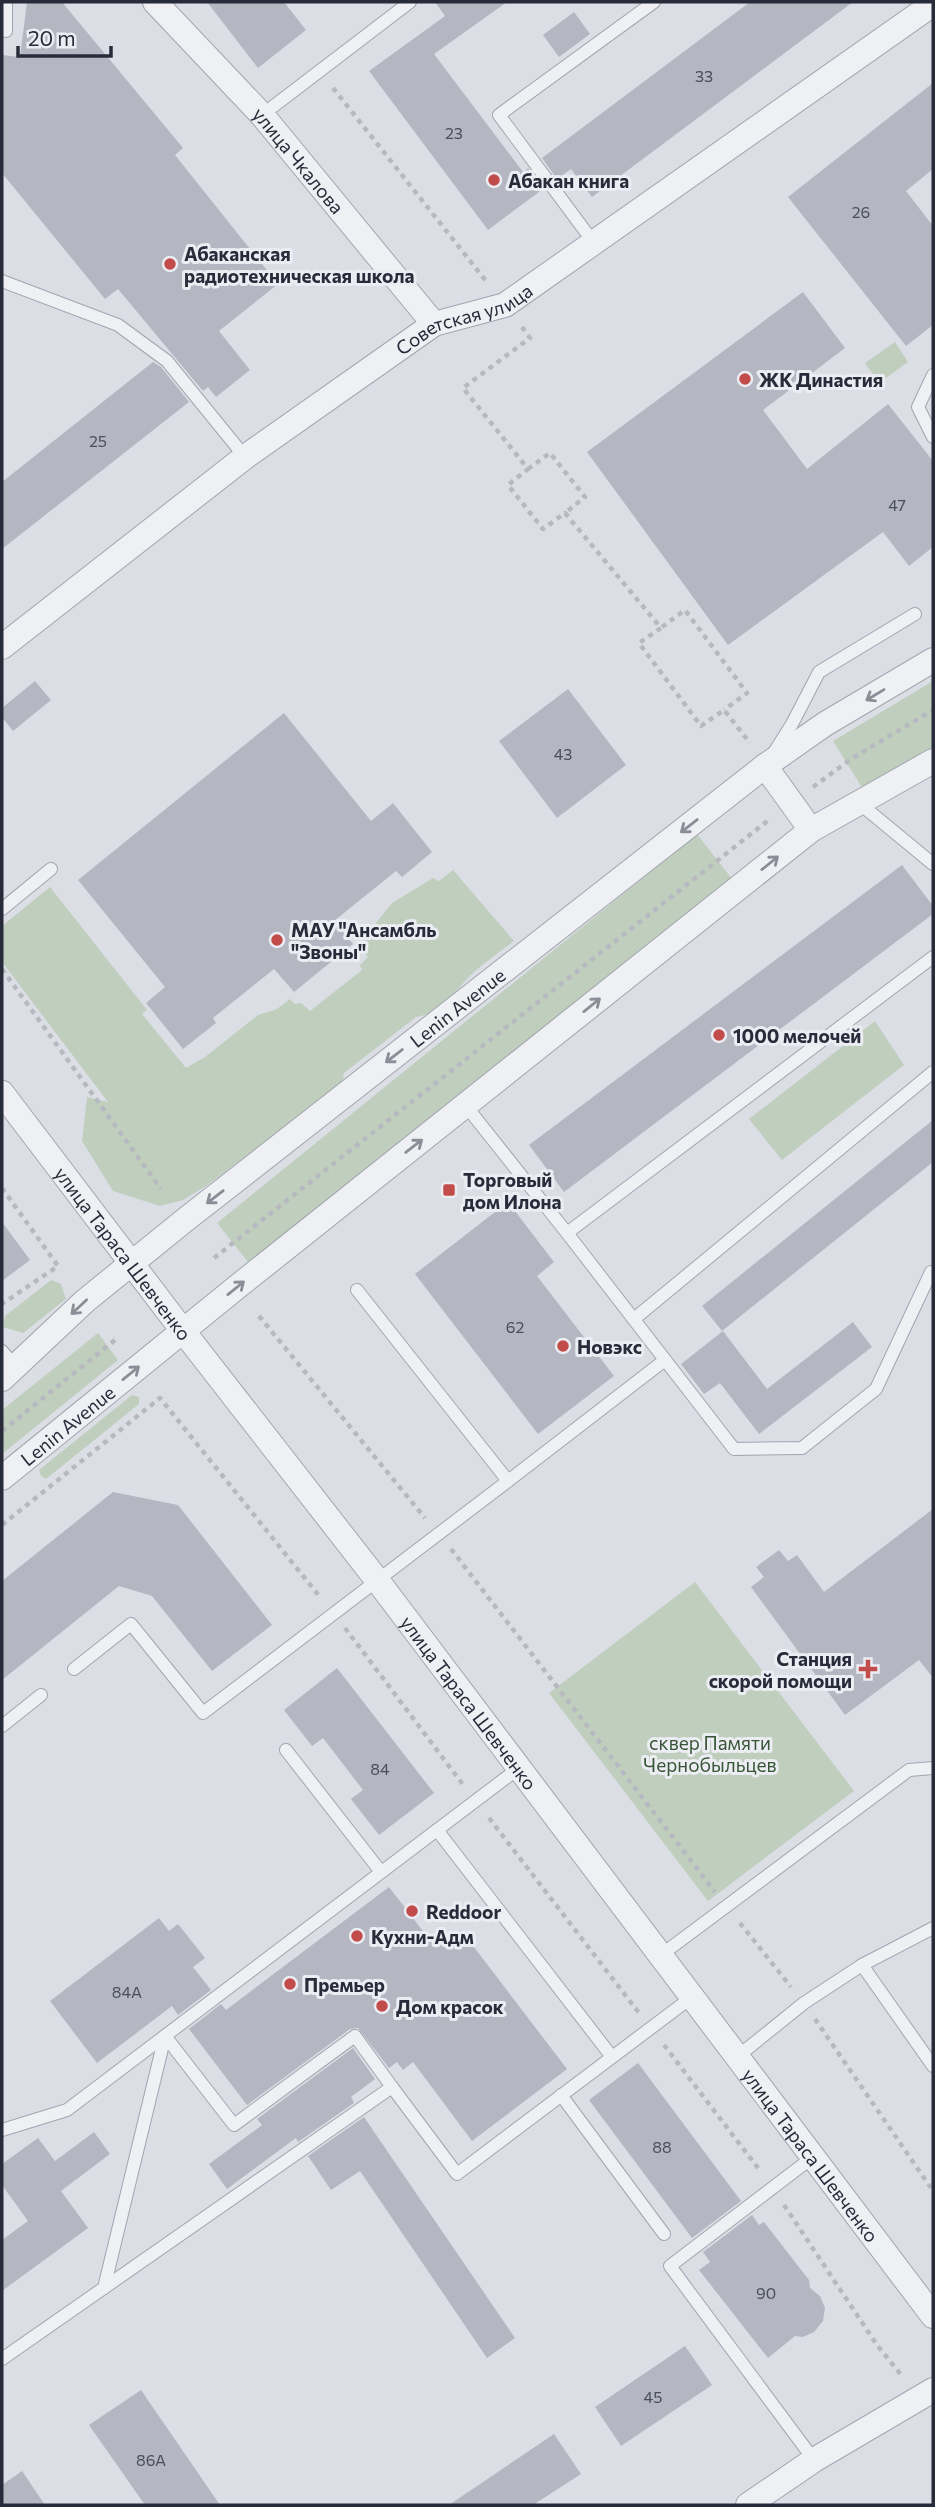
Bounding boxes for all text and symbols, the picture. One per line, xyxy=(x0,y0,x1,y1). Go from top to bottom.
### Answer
scale bar xyxy=(18,14,110,58)
text: 20 m xyxy=(28,25,76,50)
house number: 33 xyxy=(695,66,713,85)
street label: улица Чкалова xyxy=(249,102,350,218)
house number: 23 xyxy=(445,123,463,142)
place label: Абакан книга xyxy=(508,169,629,192)
marker: Абакан книга xyxy=(486,172,502,188)
house number: 26 xyxy=(852,202,870,221)
place label: Абаканская радиотехническая школа xyxy=(184,242,415,287)
marker: Абаканская радиотехническая школа xyxy=(162,256,178,272)
street label: Советская улица xyxy=(391,278,536,359)
place label: ЖК Династия xyxy=(759,368,883,391)
marker: ЖК Династия xyxy=(737,371,753,387)
house number: 25 xyxy=(89,431,107,450)
house number: 47 xyxy=(888,495,906,514)
one-way arrow xyxy=(865,688,885,702)
house number: 43 xyxy=(554,744,572,763)
one-way arrow xyxy=(680,818,698,833)
one-way arrow xyxy=(761,856,779,871)
place label: МАУ "Ансамбль "Звоны" xyxy=(291,918,436,963)
marker: МАУ "Ансамбль "Звоны" xyxy=(269,932,285,948)
street label: Lenin Avenue xyxy=(405,963,509,1051)
one-way arrow xyxy=(583,997,601,1012)
place label: 1000 мелочей xyxy=(733,1024,861,1047)
marker: 1000 мелочей xyxy=(711,1027,727,1043)
one-way arrow xyxy=(385,1049,404,1064)
one-way arrow xyxy=(405,1139,423,1154)
street label: улица Тараса Шевченко xyxy=(50,1162,197,1344)
place label: Торговый дом Илона xyxy=(463,1168,562,1213)
marker: Торговый дом Илона xyxy=(441,1182,457,1198)
one-way arrow xyxy=(206,1189,224,1204)
one-way arrow xyxy=(226,1280,244,1295)
one-way arrow xyxy=(71,1299,88,1316)
house number: 62 xyxy=(506,1317,524,1336)
place label: Новэкс xyxy=(577,1335,642,1358)
marker: Новэкс xyxy=(555,1338,571,1354)
one-way arrow xyxy=(121,1365,139,1381)
street label: Lenin Avenue xyxy=(15,1380,119,1470)
street label: улица Тараса Шевченко xyxy=(396,1611,542,1794)
place label: Станция скорой помощи xyxy=(709,1647,852,1692)
marker: Станция скорой помощи xyxy=(858,1659,878,1679)
park label: сквер Памяти Чернобыльцев xyxy=(643,1731,777,1776)
house number: 84 xyxy=(370,1759,390,1778)
place label: Reddoor xyxy=(426,1900,501,1923)
marker: Reddoor xyxy=(404,1903,420,1919)
place label: Кухни-Адм xyxy=(371,1925,474,1948)
marker: Кухни-Адм xyxy=(349,1928,365,1944)
place label: Премьер xyxy=(304,1973,385,1996)
marker: Премьер xyxy=(282,1976,298,1992)
house number: 84А xyxy=(112,1982,142,2001)
place label: Дом красок xyxy=(396,1995,504,2018)
marker: Дом красок xyxy=(374,1998,390,2014)
street label: улица Тараса Шевченко xyxy=(738,2063,884,2246)
house number: 88 xyxy=(652,2137,672,2156)
house number: 90 xyxy=(756,2283,776,2302)
house number: 45 xyxy=(644,2387,662,2406)
house number: 86А xyxy=(136,2450,166,2469)

